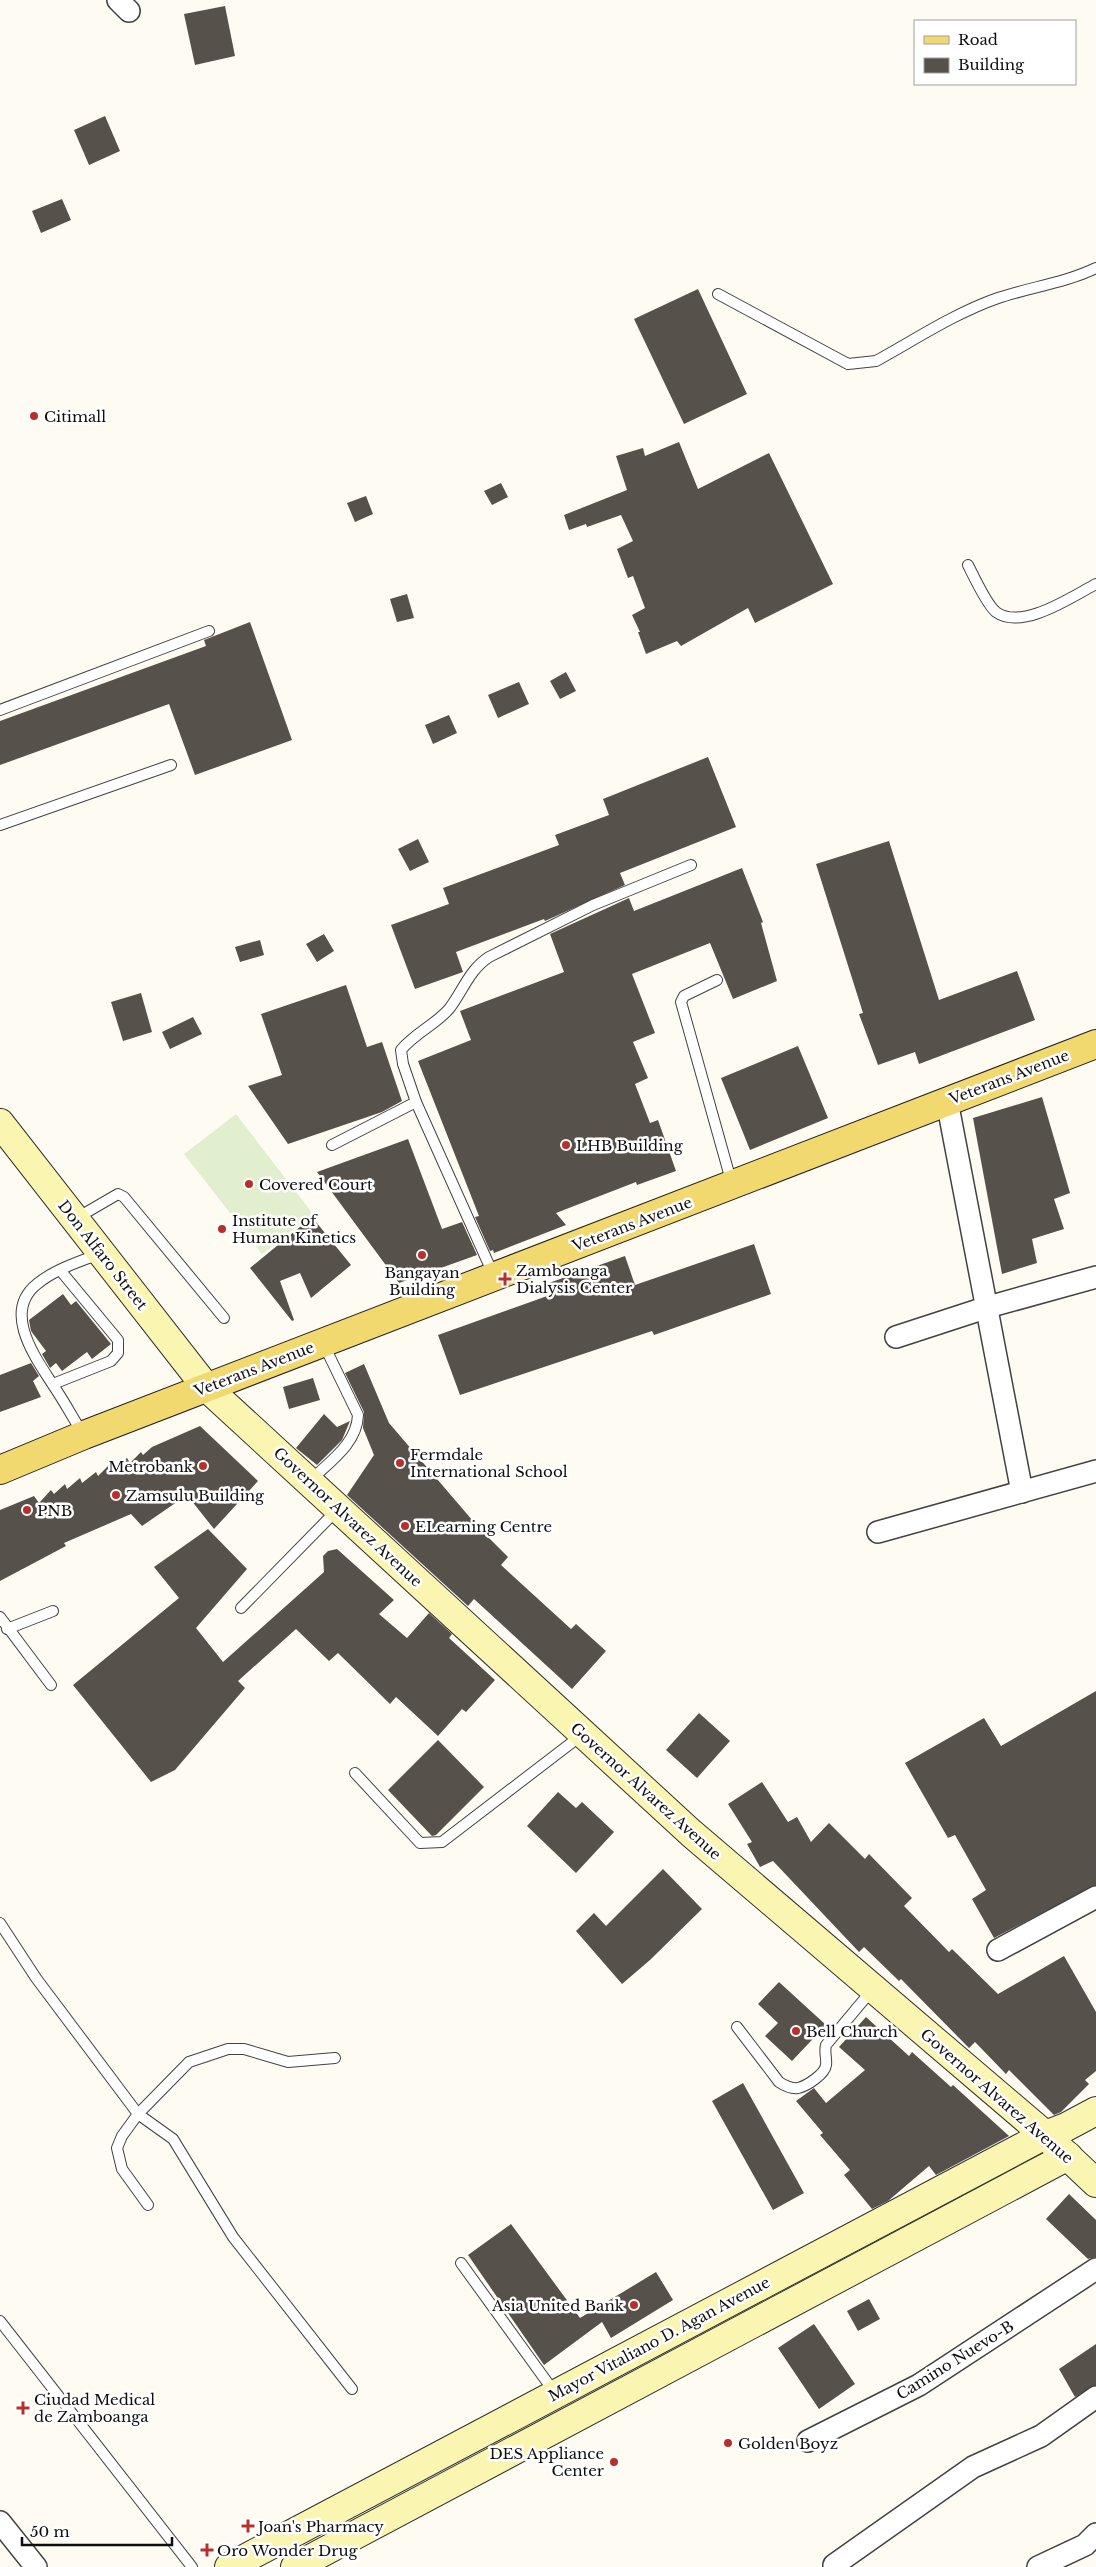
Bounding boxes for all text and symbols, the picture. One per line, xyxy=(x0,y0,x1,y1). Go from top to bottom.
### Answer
legend xyxy=(914,20,1076,85)
text: Road xyxy=(958,30,998,49)
text: Building xyxy=(958,55,1025,74)
place label: Citimall xyxy=(44,407,106,426)
marker: Citimall xyxy=(28,410,40,422)
street label: Veterans Avenue xyxy=(945,1045,1072,1109)
place label: LHB Building xyxy=(576,1136,684,1155)
marker: LHB Building xyxy=(560,1139,572,1151)
place label: Covered Court xyxy=(259,1175,373,1194)
marker: Covered Court xyxy=(243,1178,255,1190)
street label: Veterans Avenue xyxy=(568,1192,695,1256)
street label: Don Alfaro Street xyxy=(54,1196,152,1314)
place label: Institute of Human Kinetics xyxy=(232,1211,356,1247)
marker: Institute of Human Kinetics xyxy=(216,1223,228,1235)
marker: Bangayan Building xyxy=(416,1249,428,1261)
place label: Zamboanga Dialysis Center xyxy=(516,1261,633,1297)
place label: Bangayan Building xyxy=(384,1263,460,1299)
marker: Zamboanga Dialysis Center xyxy=(498,1272,512,1286)
street label: Veterans Avenue xyxy=(190,1337,317,1401)
street label: Governor Alvarez Avenue xyxy=(270,1443,426,1591)
place label: Fermdale International School xyxy=(410,1445,568,1481)
place label: Metrobank xyxy=(108,1457,194,1476)
marker: Fermdale International School xyxy=(394,1457,406,1469)
marker: Metrobank xyxy=(197,1460,209,1472)
place label: Zamsulu Building xyxy=(126,1486,265,1505)
marker: Zamsulu Building xyxy=(110,1489,122,1501)
place label: PNB xyxy=(37,1501,72,1520)
marker: PNB xyxy=(21,1504,33,1516)
place label: ELearning Centre xyxy=(415,1517,552,1536)
marker: ELearning Centre xyxy=(399,1520,411,1532)
street label: Governor Alvarez Avenue xyxy=(567,1718,725,1864)
place label: Bell Church xyxy=(806,2022,898,2041)
street label: Governor Alvarez Avenue xyxy=(917,2024,1077,2168)
marker: Bell Church xyxy=(790,2025,802,2037)
street label: Mayor Vitaliano D. Agan Avenue xyxy=(545,2272,773,2406)
place label: Asia United Bank xyxy=(491,2296,625,2315)
marker: Asia United Bank xyxy=(628,2299,640,2311)
street label: Camino Nuevo-B xyxy=(893,2316,1017,2404)
place label: Ciudad Medical de Zamboanga xyxy=(34,2390,155,2426)
marker: Ciudad Medical de Zamboanga xyxy=(16,2401,30,2415)
place label: Golden Boyz xyxy=(738,2434,838,2453)
marker: Golden Boyz xyxy=(722,2437,734,2449)
place label: DES Appliance Center xyxy=(489,2444,605,2480)
marker: DES Appliance Center xyxy=(608,2456,620,2468)
scale bar xyxy=(22,2514,172,2546)
place label: Joan's Pharmacy xyxy=(256,2517,384,2536)
marker: Joan's Pharmacy xyxy=(242,2520,254,2532)
text: 50 m xyxy=(30,2522,70,2541)
place label: Oro Wonder Drug xyxy=(217,2541,359,2560)
marker: Oro Wonder Drug xyxy=(201,2544,213,2556)

